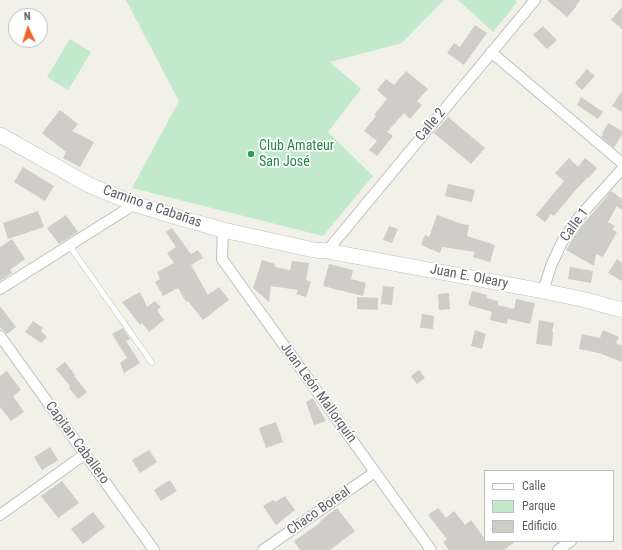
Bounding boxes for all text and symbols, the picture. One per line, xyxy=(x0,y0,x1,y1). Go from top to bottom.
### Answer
north arrow xyxy=(8,8,48,48)
text: N xyxy=(23,10,31,23)
street label: Calle 2 xyxy=(412,105,450,145)
place label: Club Amateur San José xyxy=(259,138,334,170)
marker: Club Amateur San José xyxy=(246,149,256,159)
street label: Camino a Cabañas xyxy=(100,182,204,232)
street label: Calle 1 xyxy=(557,205,593,245)
street label: Juan E. Oleary xyxy=(429,261,509,293)
street label: Juan León Mallorquín xyxy=(276,340,360,446)
street label: Capitan Caballero xyxy=(41,398,113,488)
legend xyxy=(484,470,614,542)
text: Calle xyxy=(522,479,546,493)
street label: Chaco Boreal xyxy=(284,483,354,539)
text: Parque xyxy=(522,499,555,513)
text: Edificio xyxy=(522,519,557,533)

